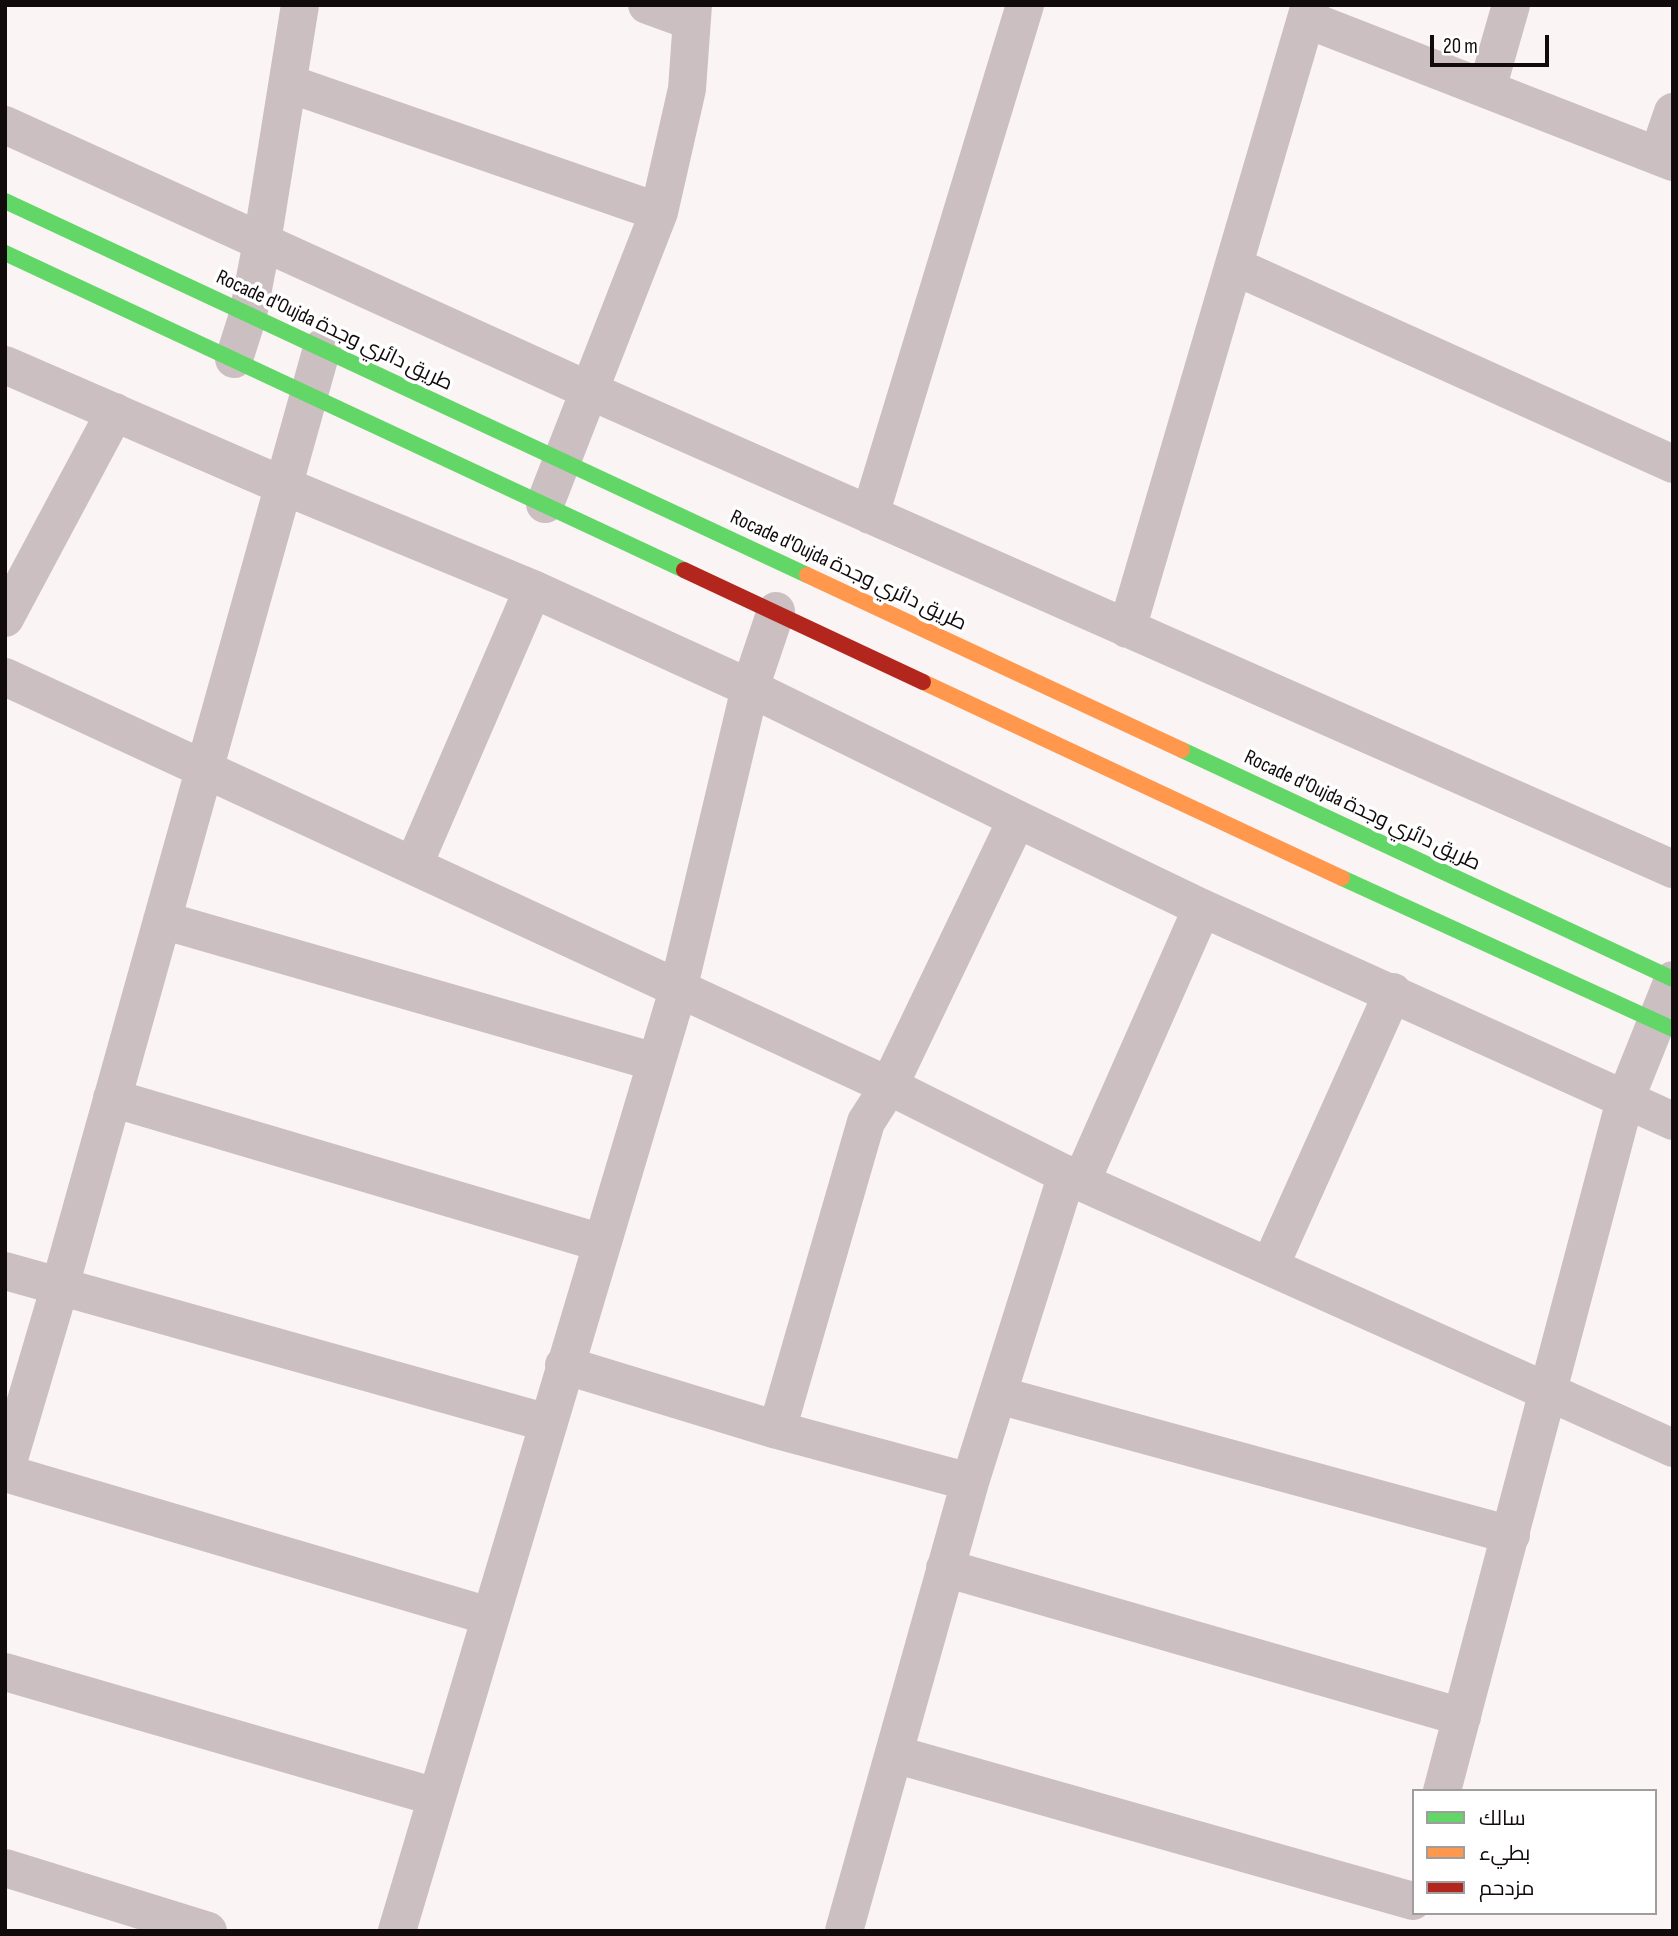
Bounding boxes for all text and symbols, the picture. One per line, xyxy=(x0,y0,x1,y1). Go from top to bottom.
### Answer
scale bar xyxy=(1433,21,1552,65)
text: 20 m xyxy=(1443,34,1478,59)
street label: Rocade d'Oujda طريق دائري وجدة xyxy=(212,265,456,397)
street label: Rocade d'Oujda طريق دائري وجدة xyxy=(726,505,970,637)
street label: Rocade d'Oujda طريق دائري وجدة xyxy=(1240,745,1484,877)
legend xyxy=(1412,1789,1657,1915)
text: سالك xyxy=(1479,1806,1526,1831)
text: بطيء xyxy=(1479,1841,1530,1866)
text: مزدحم xyxy=(1479,1876,1534,1901)

